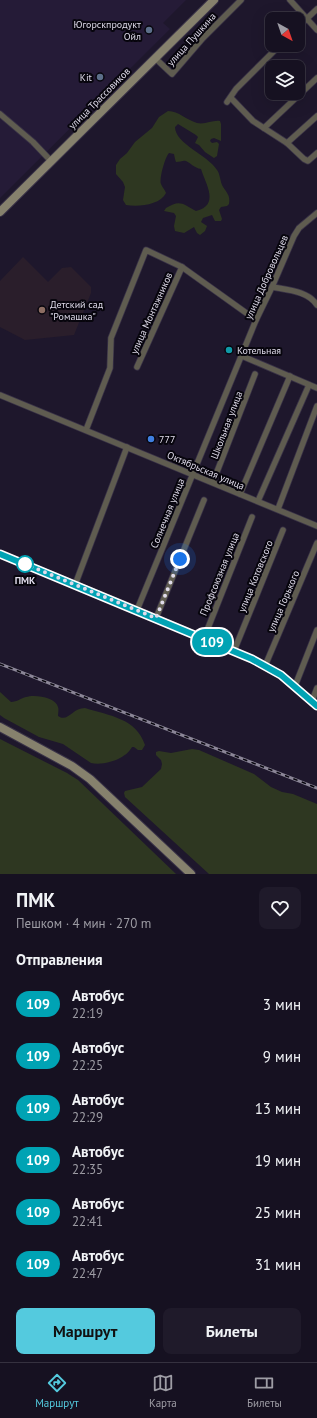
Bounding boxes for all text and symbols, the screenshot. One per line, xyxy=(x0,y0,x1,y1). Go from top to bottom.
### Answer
street label: улица Пушкина xyxy=(164,10,219,69)
north arrow xyxy=(265,12,305,52)
map controls xyxy=(265,12,305,100)
place label: Югорскпродукт Ойл xyxy=(74,18,141,43)
marker: Югорскпродукт Ойл xyxy=(144,25,154,35)
button: layers xyxy=(265,60,305,100)
street label: улица Трассовиков xyxy=(66,65,133,132)
place label: Kit xyxy=(80,71,93,84)
marker: Kit xyxy=(95,72,105,82)
street label: улица Добровольцев xyxy=(242,233,291,322)
street label: улица Монтажников xyxy=(128,270,175,356)
place label: Детский сад "Ромашка" xyxy=(50,298,104,323)
marker: Детский сад "Ромашка" xyxy=(37,305,47,315)
place label: Котельная xyxy=(237,344,281,357)
marker: Котельная xyxy=(224,345,234,355)
street label: Школьная улица xyxy=(208,389,245,461)
place label: 777 xyxy=(159,433,175,446)
marker: 777 xyxy=(146,434,156,444)
street label: Октябрьская улица xyxy=(165,448,246,493)
street label: Солнечная улица xyxy=(148,476,187,550)
street label: Профсоюзная улица xyxy=(197,531,242,618)
street label: улица Котовского xyxy=(235,538,276,614)
your location xyxy=(170,549,190,569)
marker: ПМК xyxy=(16,555,34,573)
street label: улица Горького xyxy=(265,568,302,634)
place label: ПМК xyxy=(15,574,36,587)
line badge: 109 xyxy=(189,629,235,655)
text: 109 xyxy=(200,633,224,651)
button: heart xyxy=(259,887,301,929)
text: ПМК xyxy=(16,888,55,912)
text: Пешком · 4 мин · 270 m xyxy=(16,915,151,932)
text: Отправления xyxy=(16,950,103,969)
text: Автобус xyxy=(72,986,124,1005)
text: 109 xyxy=(26,995,50,1013)
text: 3 мин xyxy=(263,995,301,1014)
text: 22:19 xyxy=(72,1005,103,1022)
text: Автобус xyxy=(72,1038,124,1057)
text: 109 xyxy=(26,1047,50,1065)
text: 9 мин xyxy=(263,1047,301,1066)
text: 22:25 xyxy=(72,1057,103,1074)
text: Автобус xyxy=(72,1090,124,1109)
text: 109 xyxy=(26,1099,50,1117)
text: 13 мин xyxy=(255,1099,301,1118)
text: 22:29 xyxy=(72,1109,103,1126)
text: Автобус xyxy=(72,1142,124,1161)
text: 109 xyxy=(26,1151,50,1169)
text: 19 мин xyxy=(255,1151,301,1170)
text: 22:35 xyxy=(72,1161,103,1178)
text: Автобус xyxy=(72,1194,124,1213)
text: 109 xyxy=(26,1203,50,1221)
text: 25 мин xyxy=(255,1203,301,1222)
text: 22:41 xyxy=(72,1213,103,1230)
text: Автобус xyxy=(72,1246,124,1265)
text: 109 xyxy=(26,1255,50,1273)
text: 31 мин xyxy=(255,1255,301,1274)
text: 22:47 xyxy=(72,1265,103,1282)
button: Маршрут xyxy=(16,1308,155,1354)
button: Билеты xyxy=(163,1308,301,1354)
tab: Маршрут xyxy=(35,1372,79,1410)
tab: Карта xyxy=(149,1372,177,1410)
tab: Билеты xyxy=(247,1372,282,1410)

